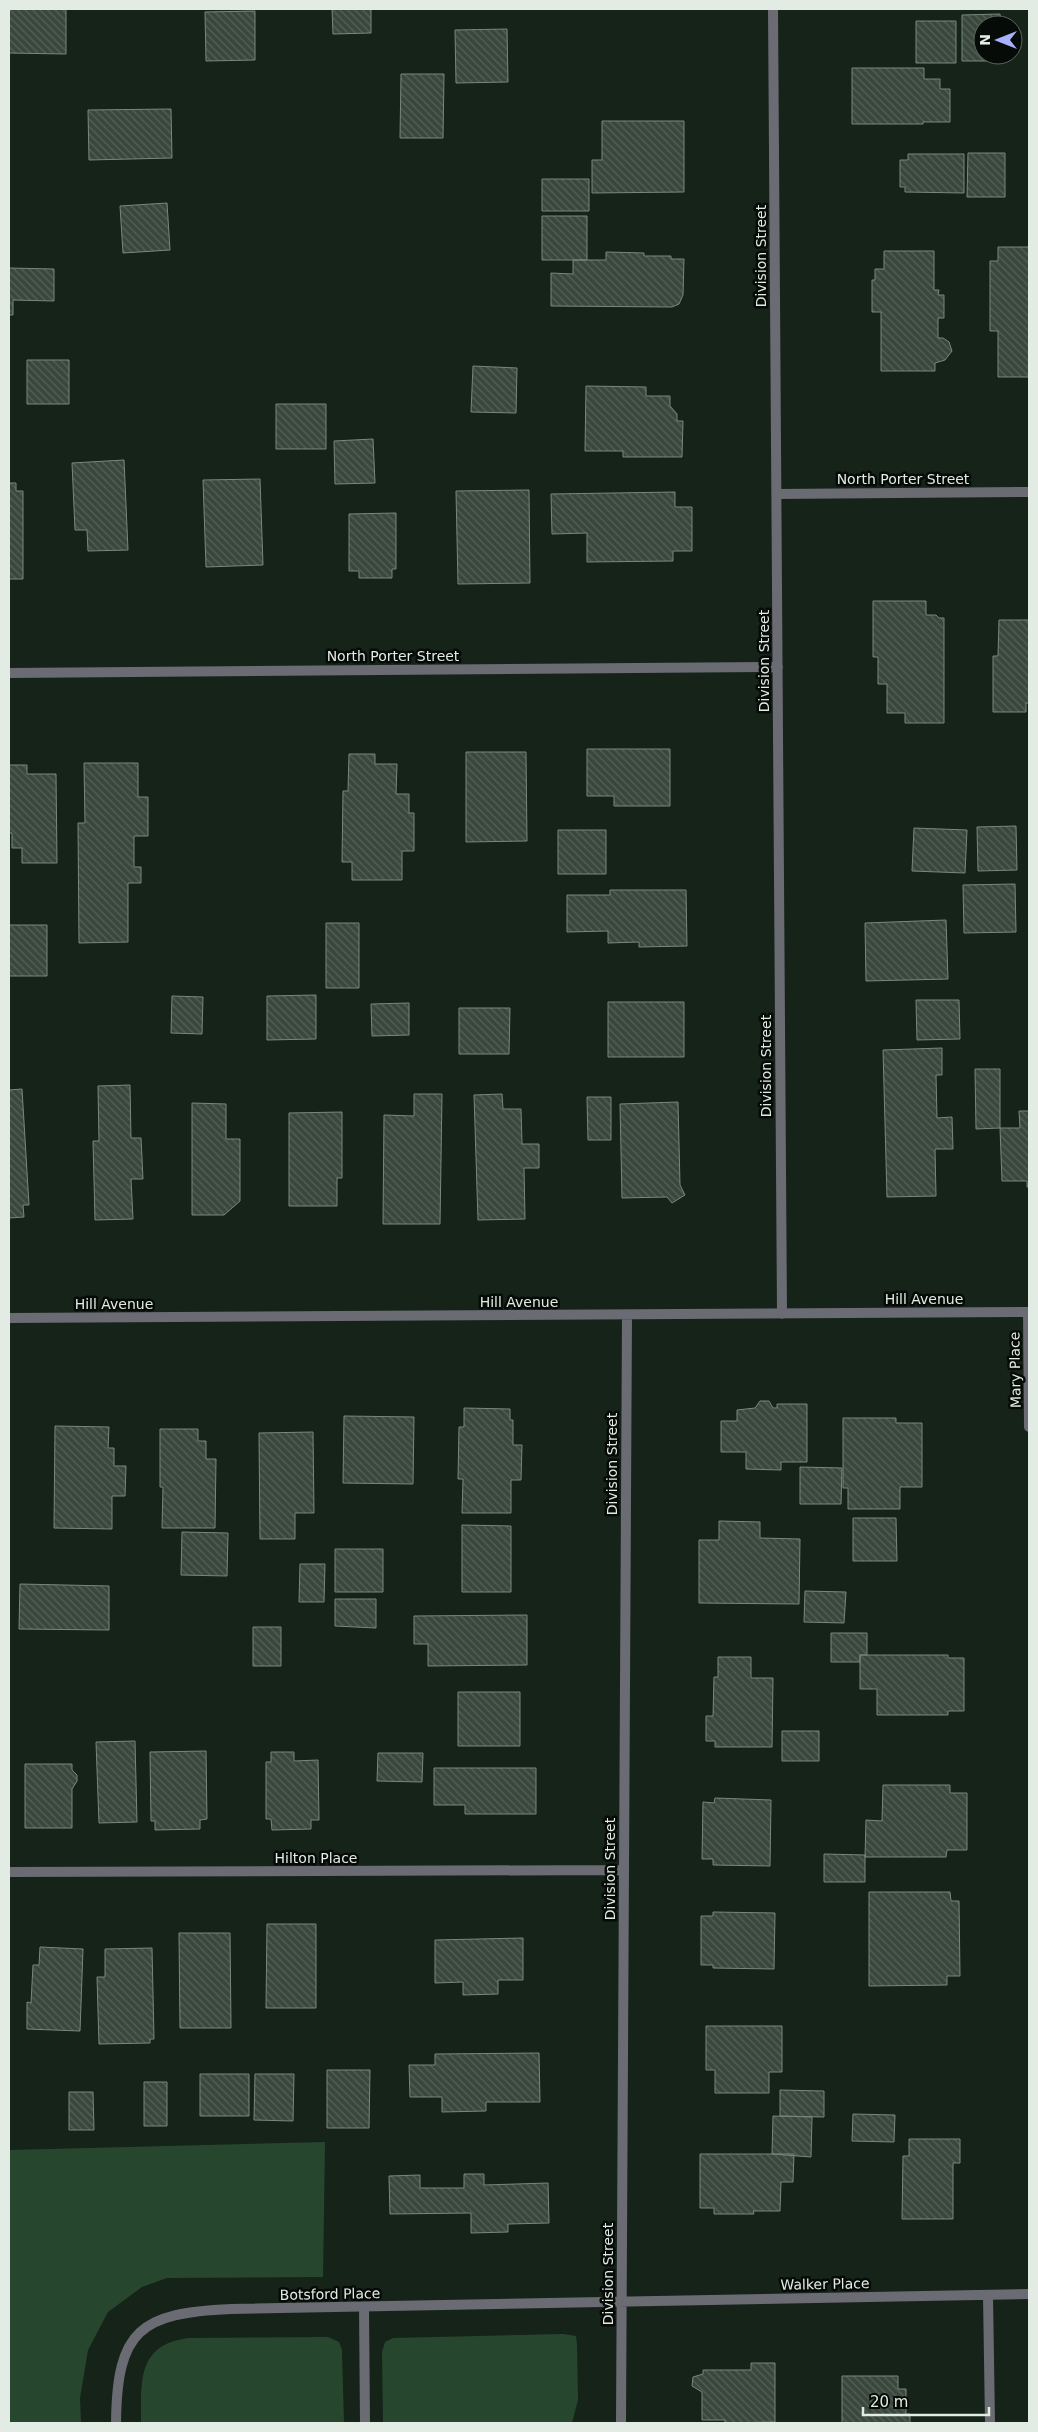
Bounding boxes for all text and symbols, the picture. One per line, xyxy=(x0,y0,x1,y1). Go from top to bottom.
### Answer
north arrow xyxy=(973,15,1023,65)
text: N xyxy=(977,34,993,46)
street label: Division Street xyxy=(753,204,769,307)
street label: North Porter Street xyxy=(837,471,970,487)
street label: Division Street xyxy=(756,609,772,712)
street label: North Porter Street xyxy=(327,648,460,664)
street label: Division Street xyxy=(758,1014,774,1117)
street label: Hill Avenue xyxy=(885,1291,963,1307)
street label: Hill Avenue xyxy=(480,1294,558,1310)
street label: Hill Avenue xyxy=(75,1296,153,1312)
street label: Mary Place xyxy=(1006,1332,1024,1408)
street label: Division Street xyxy=(604,1412,620,1515)
street label: Division Street xyxy=(602,1817,618,1920)
street label: Hilton Place xyxy=(275,1850,357,1866)
street label: Division Street xyxy=(600,2222,616,2325)
street label: Walker Place xyxy=(780,2275,870,2293)
street label: Botsford Place xyxy=(280,2285,380,2303)
scale bar xyxy=(863,2384,989,2416)
text: 20 m xyxy=(870,2393,908,2411)

